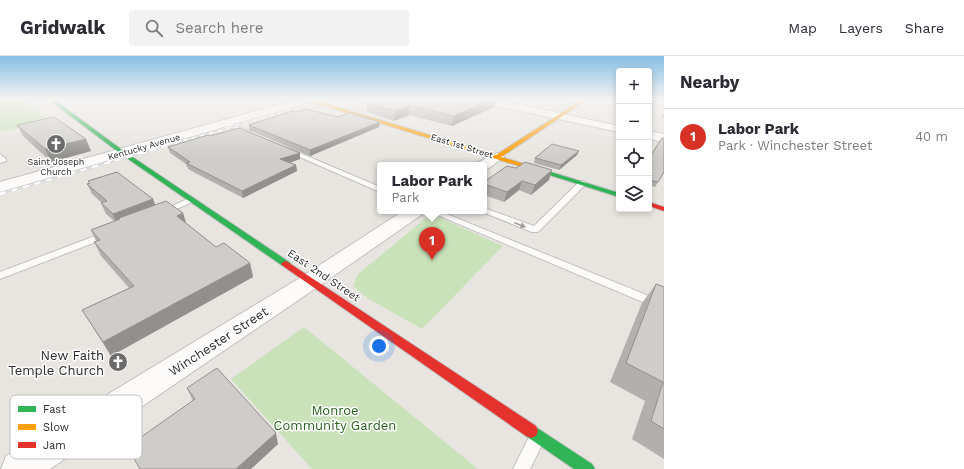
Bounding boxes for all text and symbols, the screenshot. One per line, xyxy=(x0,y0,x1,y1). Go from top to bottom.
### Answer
search box xyxy=(129,10,409,46)
text: Gridwalk xyxy=(20,16,105,39)
icon: search xyxy=(143,17,165,39)
text: Search here xyxy=(175,19,263,37)
text: Map xyxy=(788,20,817,36)
text: Layers xyxy=(839,20,883,36)
text: Share xyxy=(905,20,944,36)
map controls xyxy=(616,68,652,212)
button: + xyxy=(616,68,652,104)
text: Nearby xyxy=(680,72,739,92)
button: − xyxy=(616,104,652,140)
text: Labor Park xyxy=(718,120,799,138)
text: 1 xyxy=(690,129,696,144)
text: 40 m xyxy=(915,129,948,144)
street label: Kentucky Avenue xyxy=(107,132,181,162)
street label: East 1st Street xyxy=(430,132,494,160)
church icon: Saint Joseph Church xyxy=(45,133,67,155)
text: Park · Winchester Street xyxy=(718,138,872,153)
button: locate xyxy=(616,140,652,176)
place label: Saint Joseph Church xyxy=(28,157,84,177)
popup xyxy=(377,162,487,214)
text: Labor Park xyxy=(391,172,473,190)
button: layers xyxy=(616,176,652,212)
text: Park xyxy=(391,190,419,205)
one-way arrow xyxy=(515,222,527,228)
pin: 1 xyxy=(419,227,445,260)
street label: East 2nd Street xyxy=(285,246,363,305)
street label: Winchester Street xyxy=(166,303,271,379)
your location xyxy=(369,336,389,356)
place label: New Faith Temple Church xyxy=(8,348,104,378)
church icon: New Faith Temple Church xyxy=(107,351,129,373)
legend xyxy=(10,395,142,459)
text: Fast xyxy=(43,403,66,416)
park label: Monroe Community Garden xyxy=(274,403,396,433)
text: Slow xyxy=(43,421,69,434)
text: Jam xyxy=(43,439,66,452)

